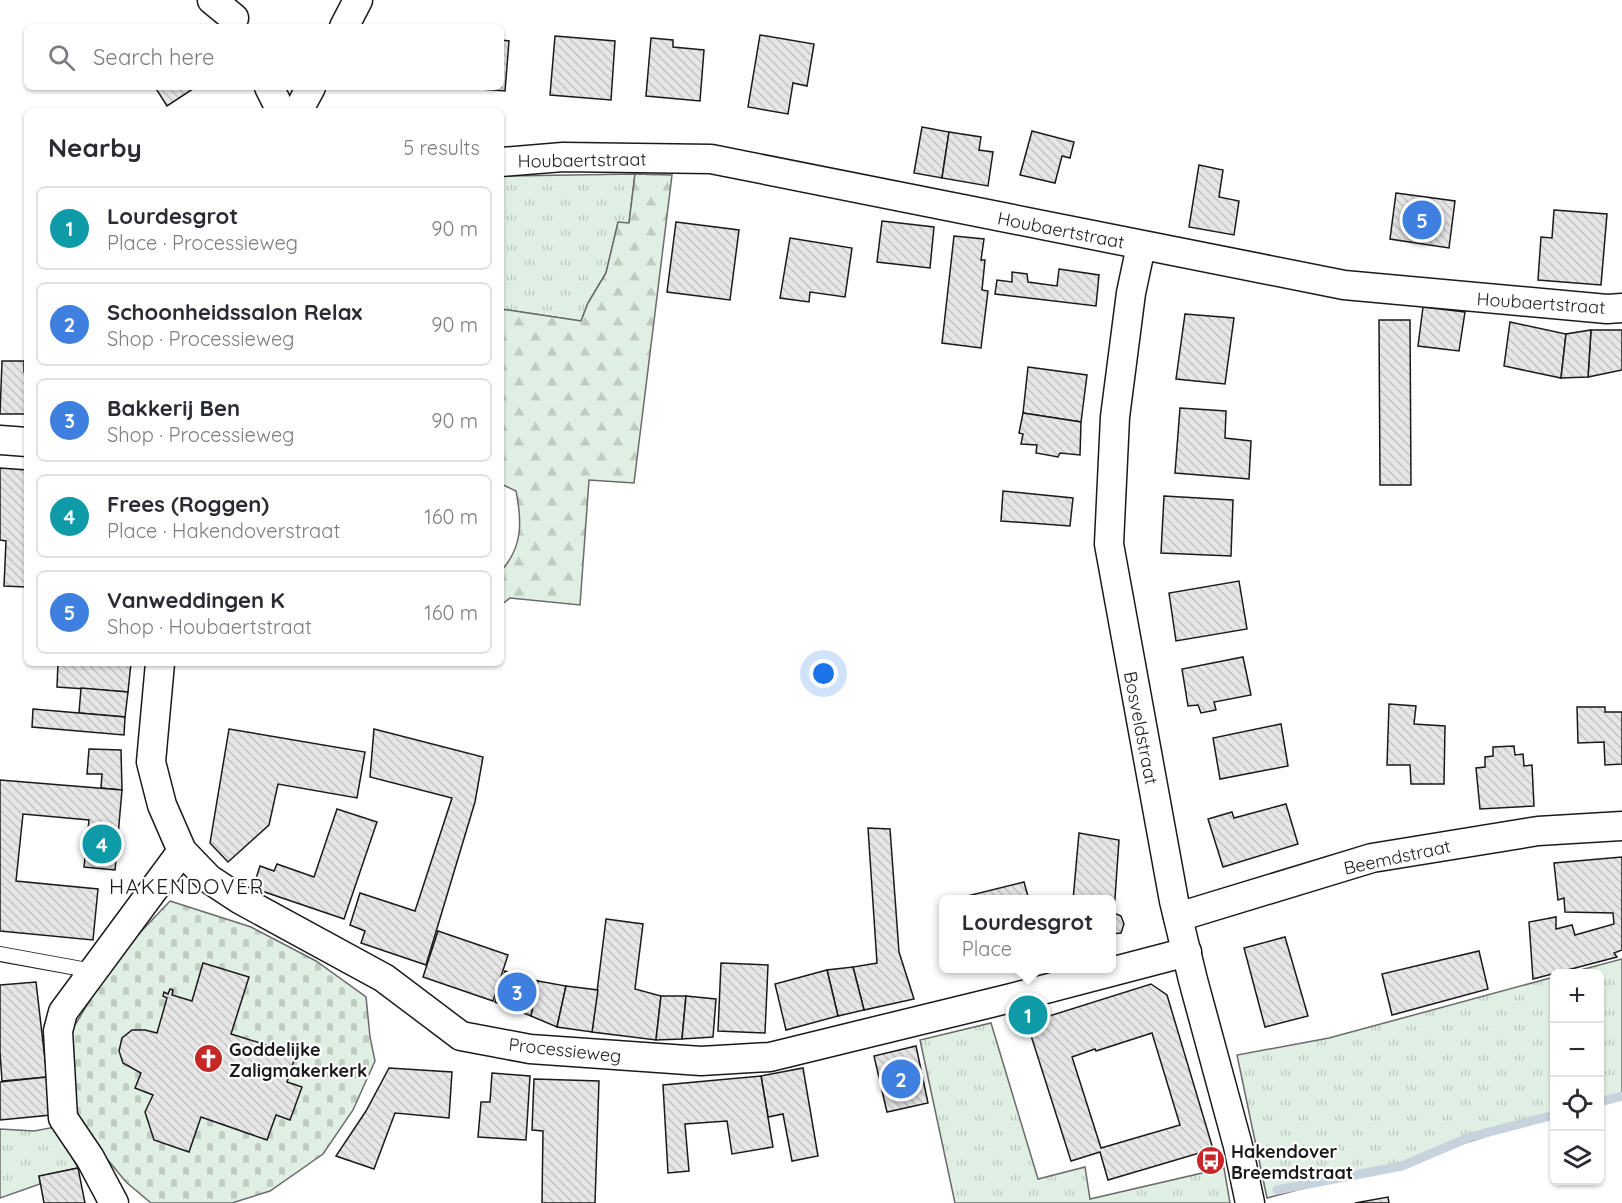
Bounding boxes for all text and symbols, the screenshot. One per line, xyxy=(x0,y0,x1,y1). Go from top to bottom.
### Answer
search box xyxy=(24,24,504,90)
icon: search xyxy=(45,41,78,74)
text: Search here xyxy=(93,43,214,71)
text: Nearby xyxy=(48,131,142,164)
text: 5 results xyxy=(403,135,480,160)
street label: Houbaertstraat xyxy=(517,147,647,173)
pin: 5 xyxy=(1402,198,1442,242)
text: Lourdesgrot xyxy=(107,202,238,230)
street label: Houbaertstraat xyxy=(996,206,1126,254)
text: 1 xyxy=(66,216,73,241)
text: 90 m xyxy=(431,216,478,241)
text: Place · Processieweg xyxy=(107,230,298,255)
street label: Houbaertstraat xyxy=(1476,287,1606,319)
text: Schoonheidssalon Relax xyxy=(107,298,362,326)
text: 2 xyxy=(64,312,75,337)
text: 90 m xyxy=(431,312,478,337)
text: Shop · Processieweg xyxy=(107,326,295,351)
text: Bakkerij Ben xyxy=(107,394,240,422)
text: 3 xyxy=(64,408,75,433)
text: 90 m xyxy=(431,408,478,433)
text: Shop · Processieweg xyxy=(107,422,295,447)
text: Frees (Roggen) xyxy=(107,490,269,518)
text: 4 xyxy=(64,504,75,529)
text: 160 m xyxy=(424,504,478,529)
text: Place · Hakendoverstraat xyxy=(107,518,340,543)
text: Vanweddingen K xyxy=(107,586,285,614)
text: 5 xyxy=(64,600,75,625)
text: 160 m xyxy=(424,600,478,625)
text: Shop · Houbaertstraat xyxy=(107,614,312,639)
your location xyxy=(809,659,838,688)
street label: Bosveldstraat xyxy=(1119,669,1163,787)
pin: 4 xyxy=(82,822,122,866)
street label: Beemdstraat xyxy=(1341,834,1453,880)
district label: HAKENDOVER xyxy=(109,873,265,899)
popup xyxy=(939,895,1116,973)
text: Lourdesgrot xyxy=(962,908,1093,936)
text: Place xyxy=(962,936,1012,961)
map controls xyxy=(1550,969,1604,1185)
button: + xyxy=(1550,969,1604,1023)
pin: 3 xyxy=(498,970,536,1014)
pin: 1 xyxy=(1008,992,1048,1038)
button: − xyxy=(1550,1023,1604,1077)
street label: Processieweg xyxy=(507,1033,623,1067)
place label: Goddelijke Zaligmakerkerk xyxy=(229,1038,367,1082)
church icon: Goddelijke Zaligmakerkerk xyxy=(192,1043,224,1075)
pin: 2 xyxy=(882,1056,920,1102)
button: locate xyxy=(1550,1077,1604,1131)
button: layers xyxy=(1550,1131,1604,1185)
place label: Hakendover Breemdstraat xyxy=(1231,1140,1353,1184)
bus stop icon: Hakendover Breemdstraat xyxy=(1194,1145,1226,1177)

